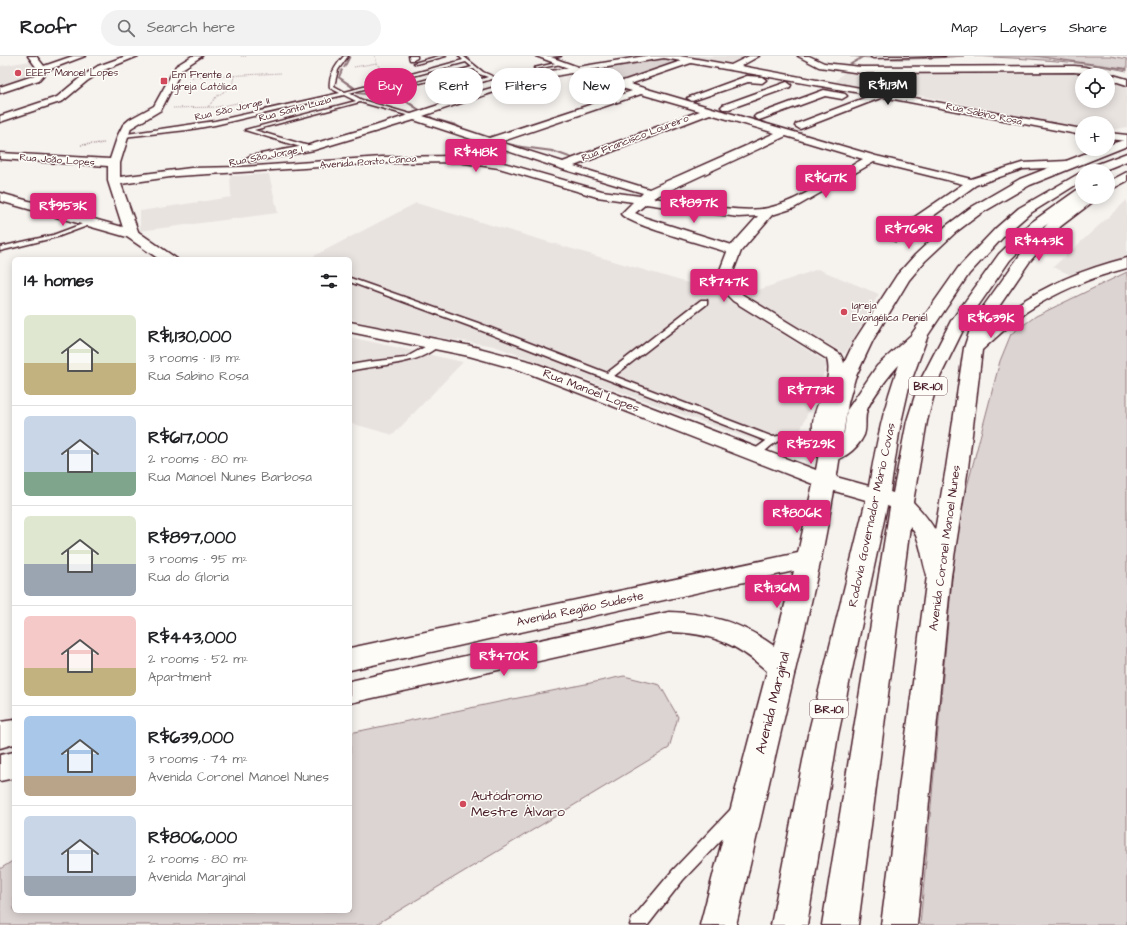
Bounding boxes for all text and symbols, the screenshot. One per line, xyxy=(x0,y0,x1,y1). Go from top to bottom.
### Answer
search box xyxy=(101,10,381,46)
text: Roofr xyxy=(20,14,77,41)
icon: search xyxy=(115,17,137,39)
text: Search here xyxy=(147,17,235,38)
text: Map xyxy=(951,18,978,38)
text: Layers xyxy=(1000,18,1047,38)
text: Share xyxy=(1069,18,1107,38)
place label: EEEF Manoel Lopes xyxy=(26,66,118,80)
marker: EEEF Manoel Lopes xyxy=(13,68,23,78)
place label: Em Frente a Igreja Católica xyxy=(172,68,237,95)
chip: Buy xyxy=(364,68,417,104)
chip: Rent xyxy=(425,68,483,104)
chip: Filters xyxy=(491,68,561,104)
chip: New xyxy=(569,68,625,104)
map controls xyxy=(1075,68,1115,204)
button: locate xyxy=(1075,68,1115,108)
pin: R$1.13M xyxy=(851,72,925,106)
marker: Em Frente a Igreja Católica xyxy=(159,76,169,86)
text: R$1.13M xyxy=(868,76,908,94)
street label: Rua São Jorge II xyxy=(193,93,272,125)
street label: Rua Santa Luzia xyxy=(257,93,333,125)
street label: Rua Sabino Rosa xyxy=(945,99,1023,129)
street label: Rua Francisco Loureiro xyxy=(579,111,691,165)
button: + xyxy=(1075,116,1115,156)
pin: R$418K xyxy=(443,139,509,173)
street label: Rua São Jorge I xyxy=(228,142,305,171)
text: R$418K xyxy=(454,143,498,161)
street label: Rua João Lopes xyxy=(19,150,95,170)
street label: Avenida Porto Canoa xyxy=(319,152,417,172)
button: − xyxy=(1075,164,1115,204)
pin: R$617K xyxy=(793,165,859,199)
text: R$617K xyxy=(805,169,847,187)
pin: R$897K xyxy=(661,190,727,224)
pin: R$953K xyxy=(30,193,96,227)
text: R$897K xyxy=(670,194,718,212)
text: R$953K xyxy=(39,197,87,215)
pin: R$769K xyxy=(876,216,942,250)
text: R$769K xyxy=(885,220,933,238)
pin: R$443K xyxy=(1006,228,1072,262)
text: R$443K xyxy=(1015,232,1063,250)
text: 14 homes xyxy=(24,269,94,293)
pin: R$747K xyxy=(691,269,757,303)
icon: filters xyxy=(318,270,340,292)
text: R$747K xyxy=(699,273,749,291)
place label: Igreja Evangélica Peniel xyxy=(852,299,928,326)
pin: R$639K xyxy=(958,305,1024,339)
marker: Igreja Evangélica Peniel xyxy=(839,307,849,317)
text: R$639K xyxy=(968,309,1014,327)
text: R$1,130,000 xyxy=(148,325,232,349)
icon: home xyxy=(56,331,104,379)
text: 3 rooms · 113 m² xyxy=(148,349,241,367)
street label: Rua Manoel Lopes xyxy=(540,365,642,417)
text: Rua Sabino Rosa xyxy=(148,367,249,385)
pin: R$773K xyxy=(778,377,844,411)
road number: BR-101 xyxy=(909,377,947,395)
text: R$773K xyxy=(788,381,835,399)
street label: Rodovia Governador Mário Covas xyxy=(844,421,900,609)
text: R$617,000 xyxy=(148,426,228,450)
pin: R$529K xyxy=(778,431,844,465)
icon: home xyxy=(56,432,104,480)
text: R$529K xyxy=(787,435,835,453)
text: 2 rooms · 80 m² xyxy=(148,450,248,468)
street label: Avenida Coronel Manoel Nunes xyxy=(925,464,965,632)
text: Rua Manoel Nunes Barbosa xyxy=(148,468,312,486)
pin: R$806K xyxy=(764,500,830,534)
text: R$806K xyxy=(772,504,822,522)
text: R$897,000 xyxy=(148,526,236,550)
icon: home xyxy=(56,532,104,580)
text: 3 rooms · 95 m² xyxy=(148,550,247,568)
text: Rua do Gloria xyxy=(148,568,229,586)
pin: R$1.36M xyxy=(740,575,814,609)
text: R$1.36M xyxy=(754,579,800,597)
street label: Avenida Região Sudeste xyxy=(515,587,646,632)
text: R$443,000 xyxy=(148,626,237,650)
icon: home xyxy=(56,632,104,680)
pin: R$470K xyxy=(471,643,537,677)
text: R$470K xyxy=(479,647,529,665)
text: 2 rooms · 52 m² xyxy=(148,650,248,668)
street label: Avenida Marginal xyxy=(751,650,795,756)
text: Apartment xyxy=(148,668,212,686)
road number: BR-101 xyxy=(810,700,848,718)
text: R$639,000 xyxy=(148,726,234,750)
icon: home xyxy=(56,732,104,780)
text: 3 rooms · 74 m² xyxy=(148,750,248,768)
text: Avenida Coronel Manoel Nunes xyxy=(148,768,329,786)
place label: Autódromo Mestre Álvaro xyxy=(471,786,565,822)
marker: Autódromo Mestre Álvaro xyxy=(458,799,468,809)
text: R$806,000 xyxy=(148,826,237,850)
icon: home xyxy=(56,832,104,880)
text: 2 rooms · 80 m² xyxy=(148,850,248,868)
text: Avenida Marginal xyxy=(148,868,245,886)

